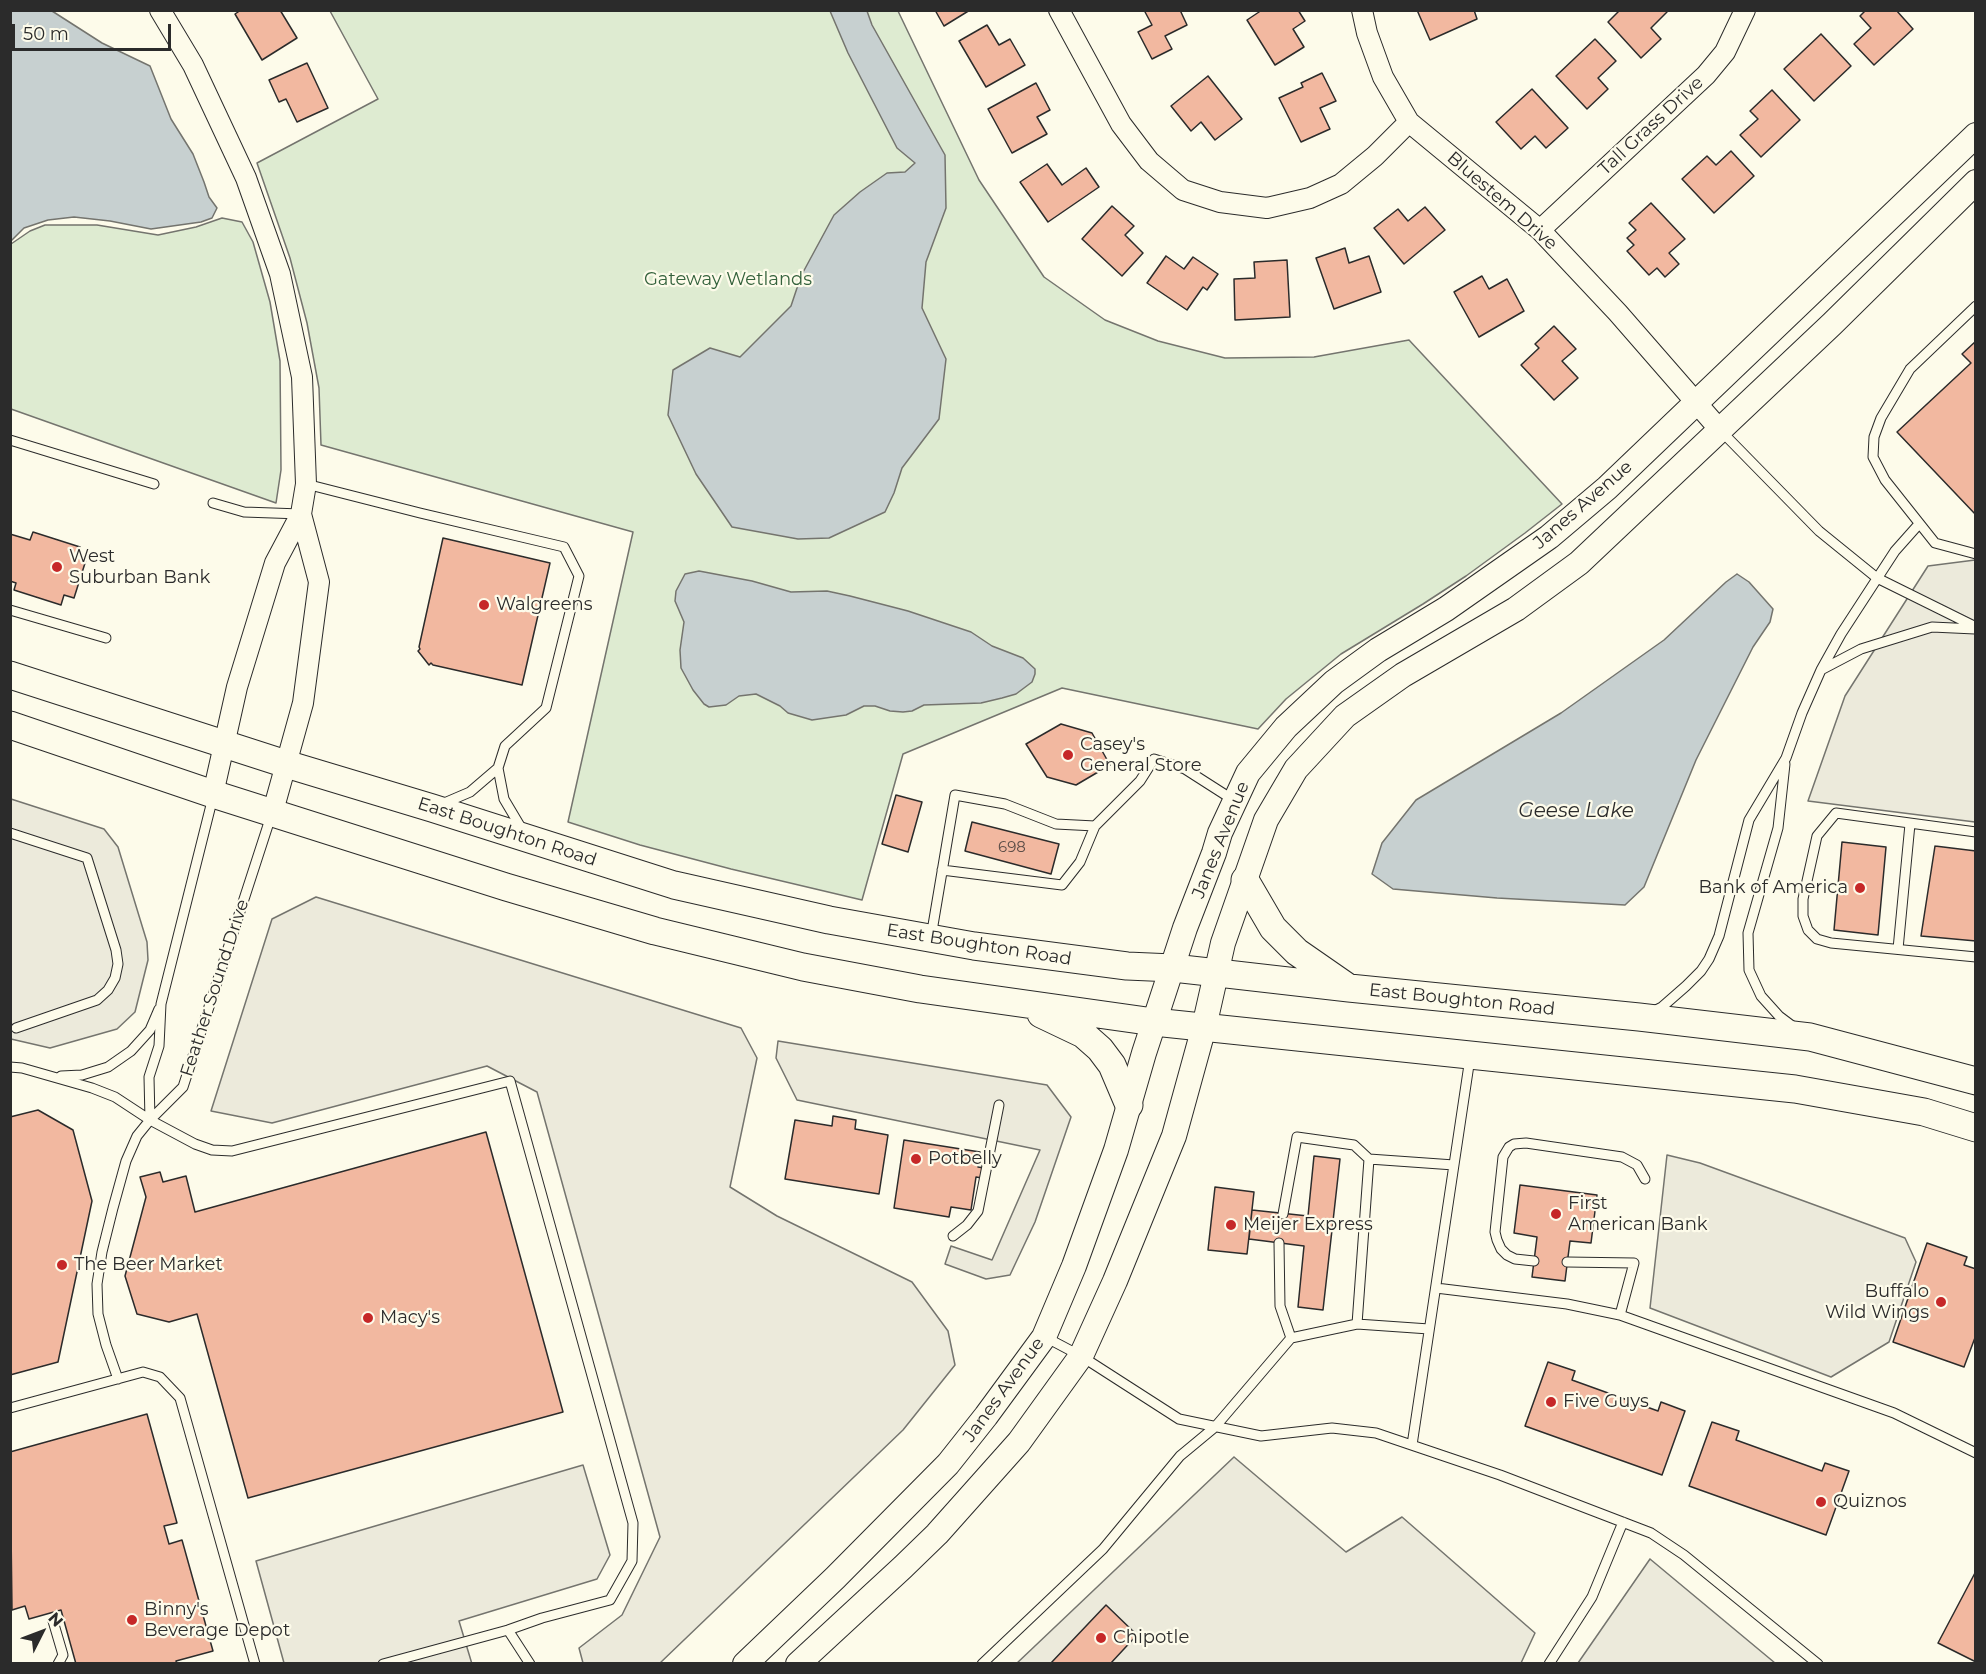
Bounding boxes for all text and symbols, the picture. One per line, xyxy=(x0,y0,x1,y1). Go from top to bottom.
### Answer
scale bar xyxy=(15,12,174,50)
text: 50 m xyxy=(23,23,69,45)
street label: Tall Grass Drive xyxy=(1594,72,1708,180)
street label: Bluestem Drive xyxy=(1442,147,1562,255)
park label: Gateway Wetlands xyxy=(644,269,812,291)
street label: Janes Avenue xyxy=(1529,456,1637,554)
place label: West Suburban Bank xyxy=(69,546,210,588)
marker: West Suburban Bank xyxy=(50,560,64,574)
place label: Walgreens xyxy=(496,594,592,616)
marker: Walgreens xyxy=(477,598,491,612)
place label: Casey's General Store xyxy=(1080,734,1202,777)
marker: Casey's General Store xyxy=(1061,748,1075,762)
street label: Janes Avenue xyxy=(1188,778,1254,902)
street label: East Boughton Road xyxy=(415,793,599,871)
water label: Geese Lake xyxy=(1518,799,1634,823)
house number: 698 xyxy=(998,839,1026,857)
place label: Bank of America xyxy=(1699,877,1848,899)
marker: Bank of America xyxy=(1853,881,1867,895)
street label: Feather Sound Drive xyxy=(176,897,254,1079)
street label: East Boughton Road xyxy=(885,920,1073,970)
street label: East Boughton Road xyxy=(1368,979,1556,1021)
place label: Potbelly xyxy=(928,1148,1002,1170)
marker: Potbelly xyxy=(909,1152,923,1166)
place label: First American Bank xyxy=(1568,1193,1708,1236)
marker: First American Bank xyxy=(1549,1207,1563,1221)
place label: Meijer Express xyxy=(1243,1214,1373,1236)
marker: Meijer Express xyxy=(1224,1218,1238,1232)
place label: The Beer Market xyxy=(74,1254,223,1276)
marker: The Beer Market xyxy=(55,1258,69,1272)
place label: Buffalo Wild Wings xyxy=(1825,1281,1929,1324)
marker: Buffalo Wild Wings xyxy=(1934,1295,1948,1309)
place label: Macy's xyxy=(380,1307,440,1329)
marker: Macy's xyxy=(361,1311,375,1325)
street label: Janes Avenue xyxy=(959,1333,1049,1447)
place label: Five Guys xyxy=(1563,1391,1649,1413)
marker: Five Guys xyxy=(1544,1395,1558,1409)
place label: Quiznos xyxy=(1833,1491,1906,1513)
marker: Quiznos xyxy=(1814,1495,1828,1509)
place label: Binny's Beverage Depot xyxy=(144,1599,290,1642)
north arrow xyxy=(12,1602,72,1662)
text: N xyxy=(44,1608,67,1631)
marker: Binny's Beverage Depot xyxy=(125,1613,139,1627)
place label: Chipotle xyxy=(1113,1627,1189,1649)
marker: Chipotle xyxy=(1094,1631,1108,1645)

